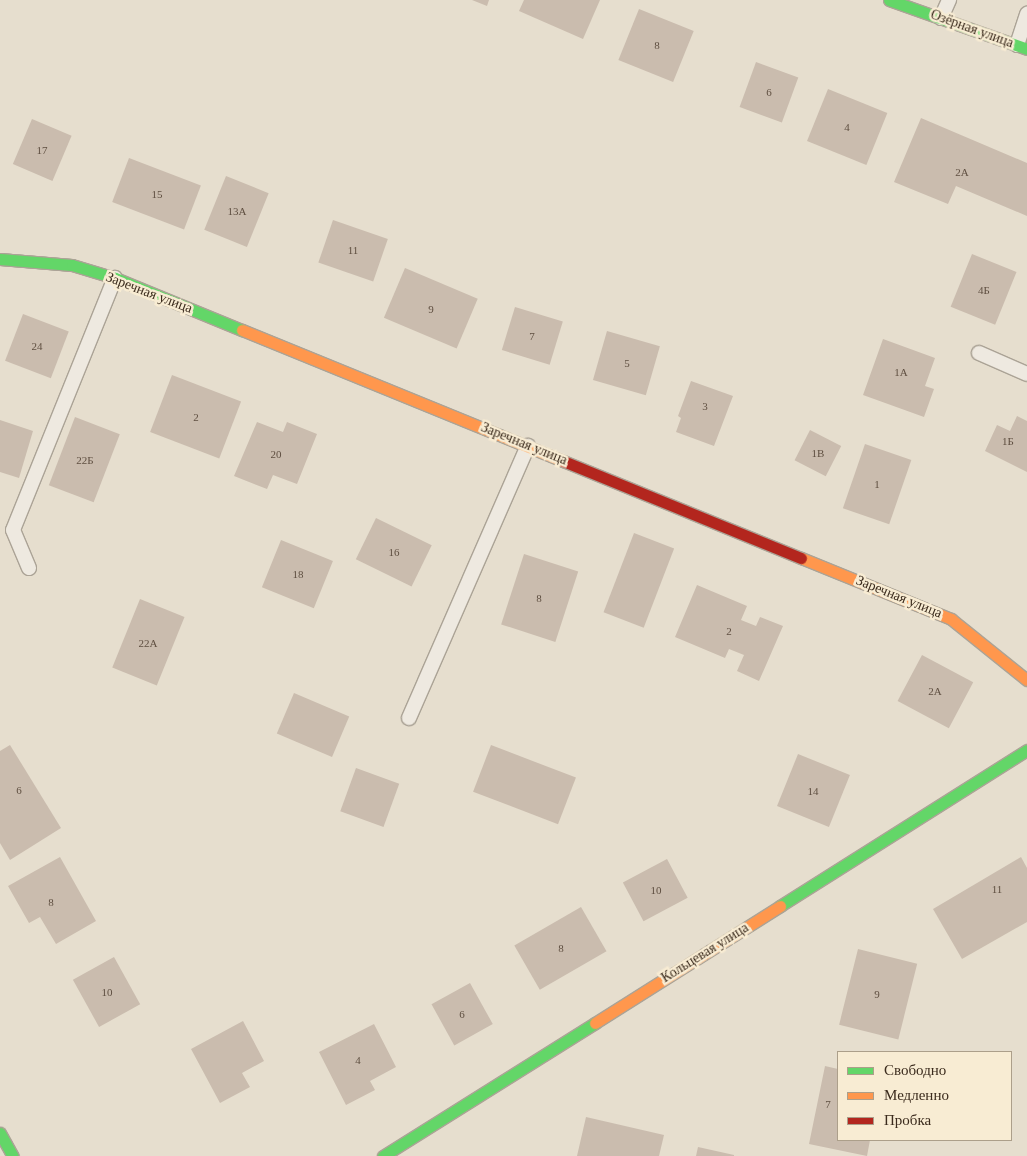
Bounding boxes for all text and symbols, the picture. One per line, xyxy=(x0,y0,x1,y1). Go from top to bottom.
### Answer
street label: Озёрная улица xyxy=(928,6,1016,52)
house number: 8 xyxy=(654,38,660,52)
house number: 6 xyxy=(766,85,772,99)
house number: 4 xyxy=(844,120,850,134)
house number: 17 xyxy=(36,143,48,157)
house number: 2А xyxy=(955,165,969,179)
house number: 15 xyxy=(152,187,162,201)
house number: 13А xyxy=(228,204,246,218)
house number: 11 xyxy=(348,243,358,257)
street label: Заречная улица xyxy=(103,269,195,317)
house number: 4Б xyxy=(978,283,990,297)
house number: 9 xyxy=(428,302,434,316)
house number: 7 xyxy=(529,329,535,343)
house number: 24 xyxy=(32,339,42,353)
house number: 5 xyxy=(624,356,630,370)
house number: 1А xyxy=(894,365,908,379)
house number: 3 xyxy=(702,399,708,413)
house number: 2 xyxy=(193,410,199,424)
street label: Заречная улица xyxy=(479,419,569,469)
house number: 1Б xyxy=(1002,434,1014,448)
house number: 1В xyxy=(812,446,824,460)
house number: 20 xyxy=(270,447,282,461)
house number: 22Б xyxy=(76,453,94,467)
house number: 1 xyxy=(874,477,880,491)
house number: 16 xyxy=(388,545,399,559)
house number: 18 xyxy=(292,567,304,581)
street label: Заречная улица xyxy=(854,572,944,622)
house number: 8 xyxy=(536,591,542,605)
house number: 2 xyxy=(726,624,732,638)
house number: 22А xyxy=(139,636,157,650)
house number: 2А xyxy=(928,684,942,698)
house number: 6 xyxy=(16,783,22,797)
house number: 14 xyxy=(808,784,818,798)
house number: 11 xyxy=(992,882,1002,896)
house number: 10 xyxy=(650,883,661,897)
house number: 8 xyxy=(48,895,54,909)
street label: Кольцевая улица xyxy=(658,919,752,987)
house number: 8 xyxy=(558,941,564,955)
house number: 10 xyxy=(101,985,112,999)
house number: 9 xyxy=(874,987,880,1001)
house number: 6 xyxy=(459,1007,465,1021)
legend xyxy=(837,1051,1012,1141)
house number: 4 xyxy=(355,1053,361,1067)
text: Свободно xyxy=(884,1062,946,1078)
text: Медленно xyxy=(884,1087,949,1103)
house number: 7 xyxy=(825,1097,831,1111)
text: Пробка xyxy=(884,1112,931,1128)

